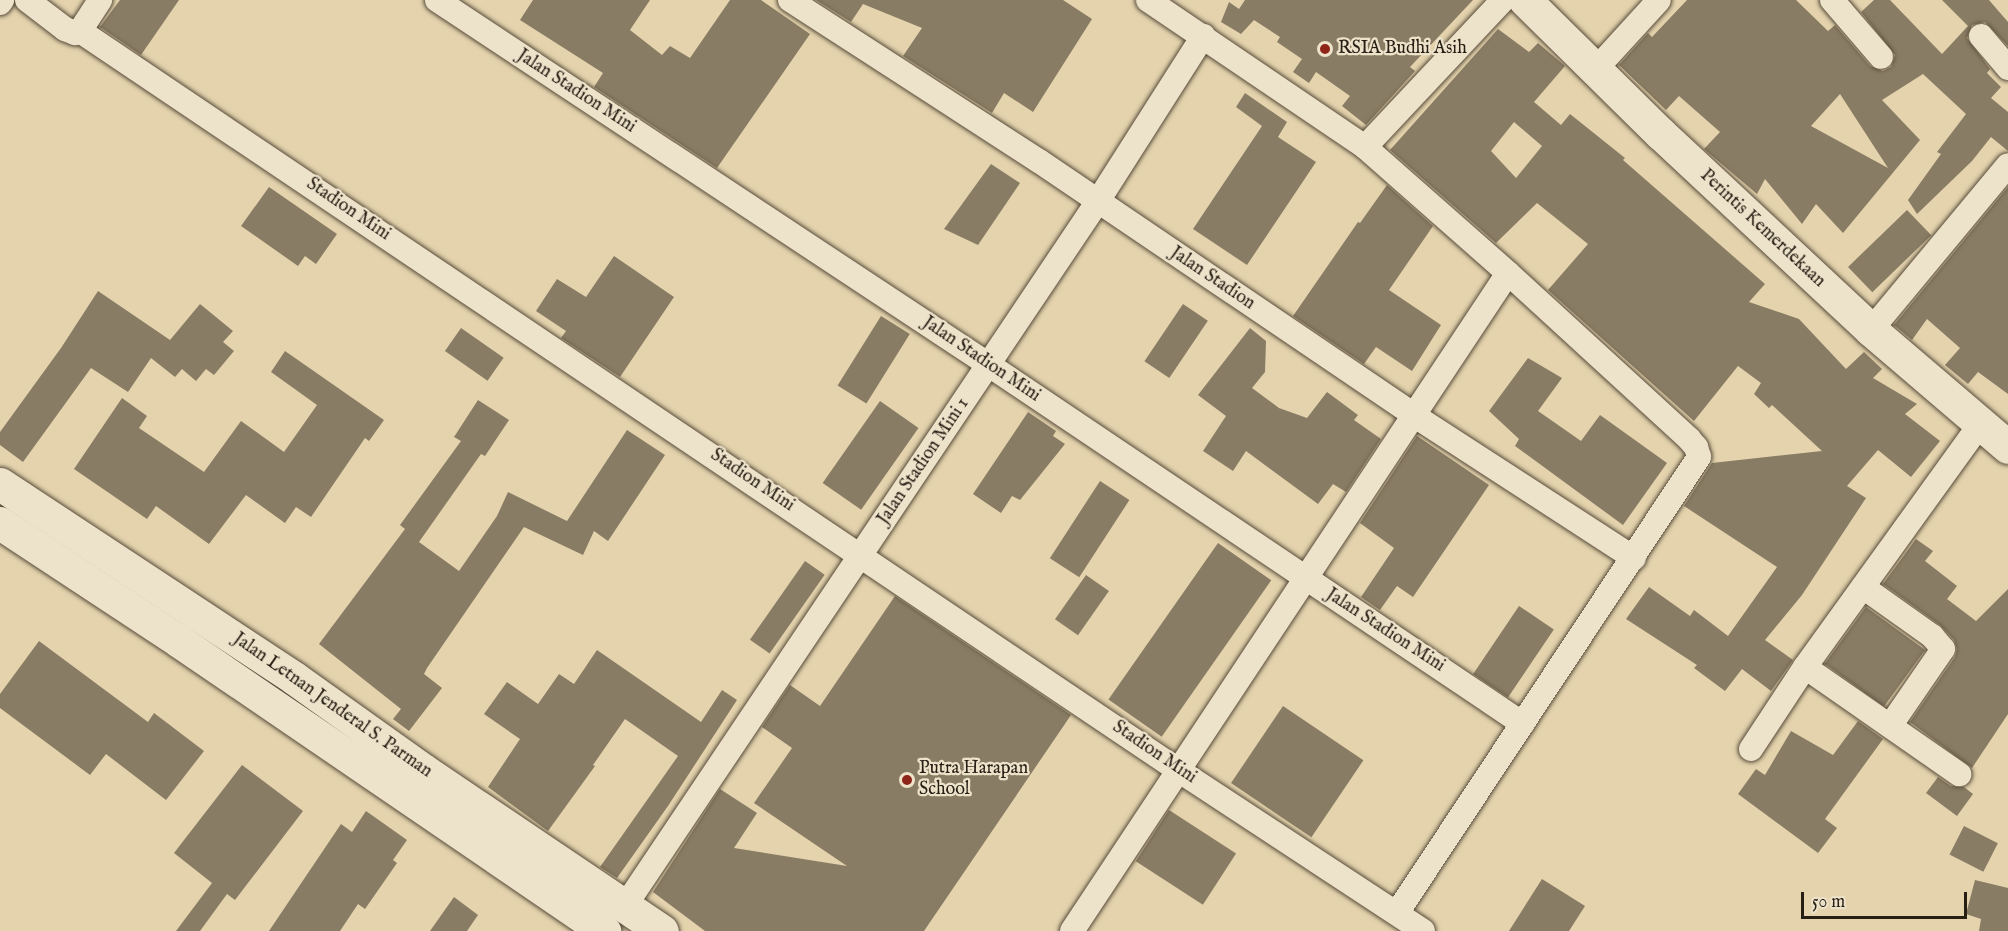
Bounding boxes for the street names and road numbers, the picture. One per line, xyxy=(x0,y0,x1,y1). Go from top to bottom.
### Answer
street label: Jalan Stadion Mini xyxy=(512,45,640,139)
street label: Perintis Kemerdekaan xyxy=(1695,165,1829,293)
street label: Stadion Mini xyxy=(302,174,394,246)
street label: Jalan Stadion xyxy=(1165,243,1259,315)
street label: Jalan Stadion Mini xyxy=(918,313,1044,407)
street label: Jalan Stadion Mini 1 xyxy=(874,394,974,530)
street label: Stadion Mini xyxy=(706,445,798,517)
street label: Jalan Stadion Mini xyxy=(1321,584,1449,678)
street label: Jalan Letnan Jenderal S. Parman xyxy=(228,629,436,783)
street label: Stadion Mini xyxy=(1108,717,1200,789)

